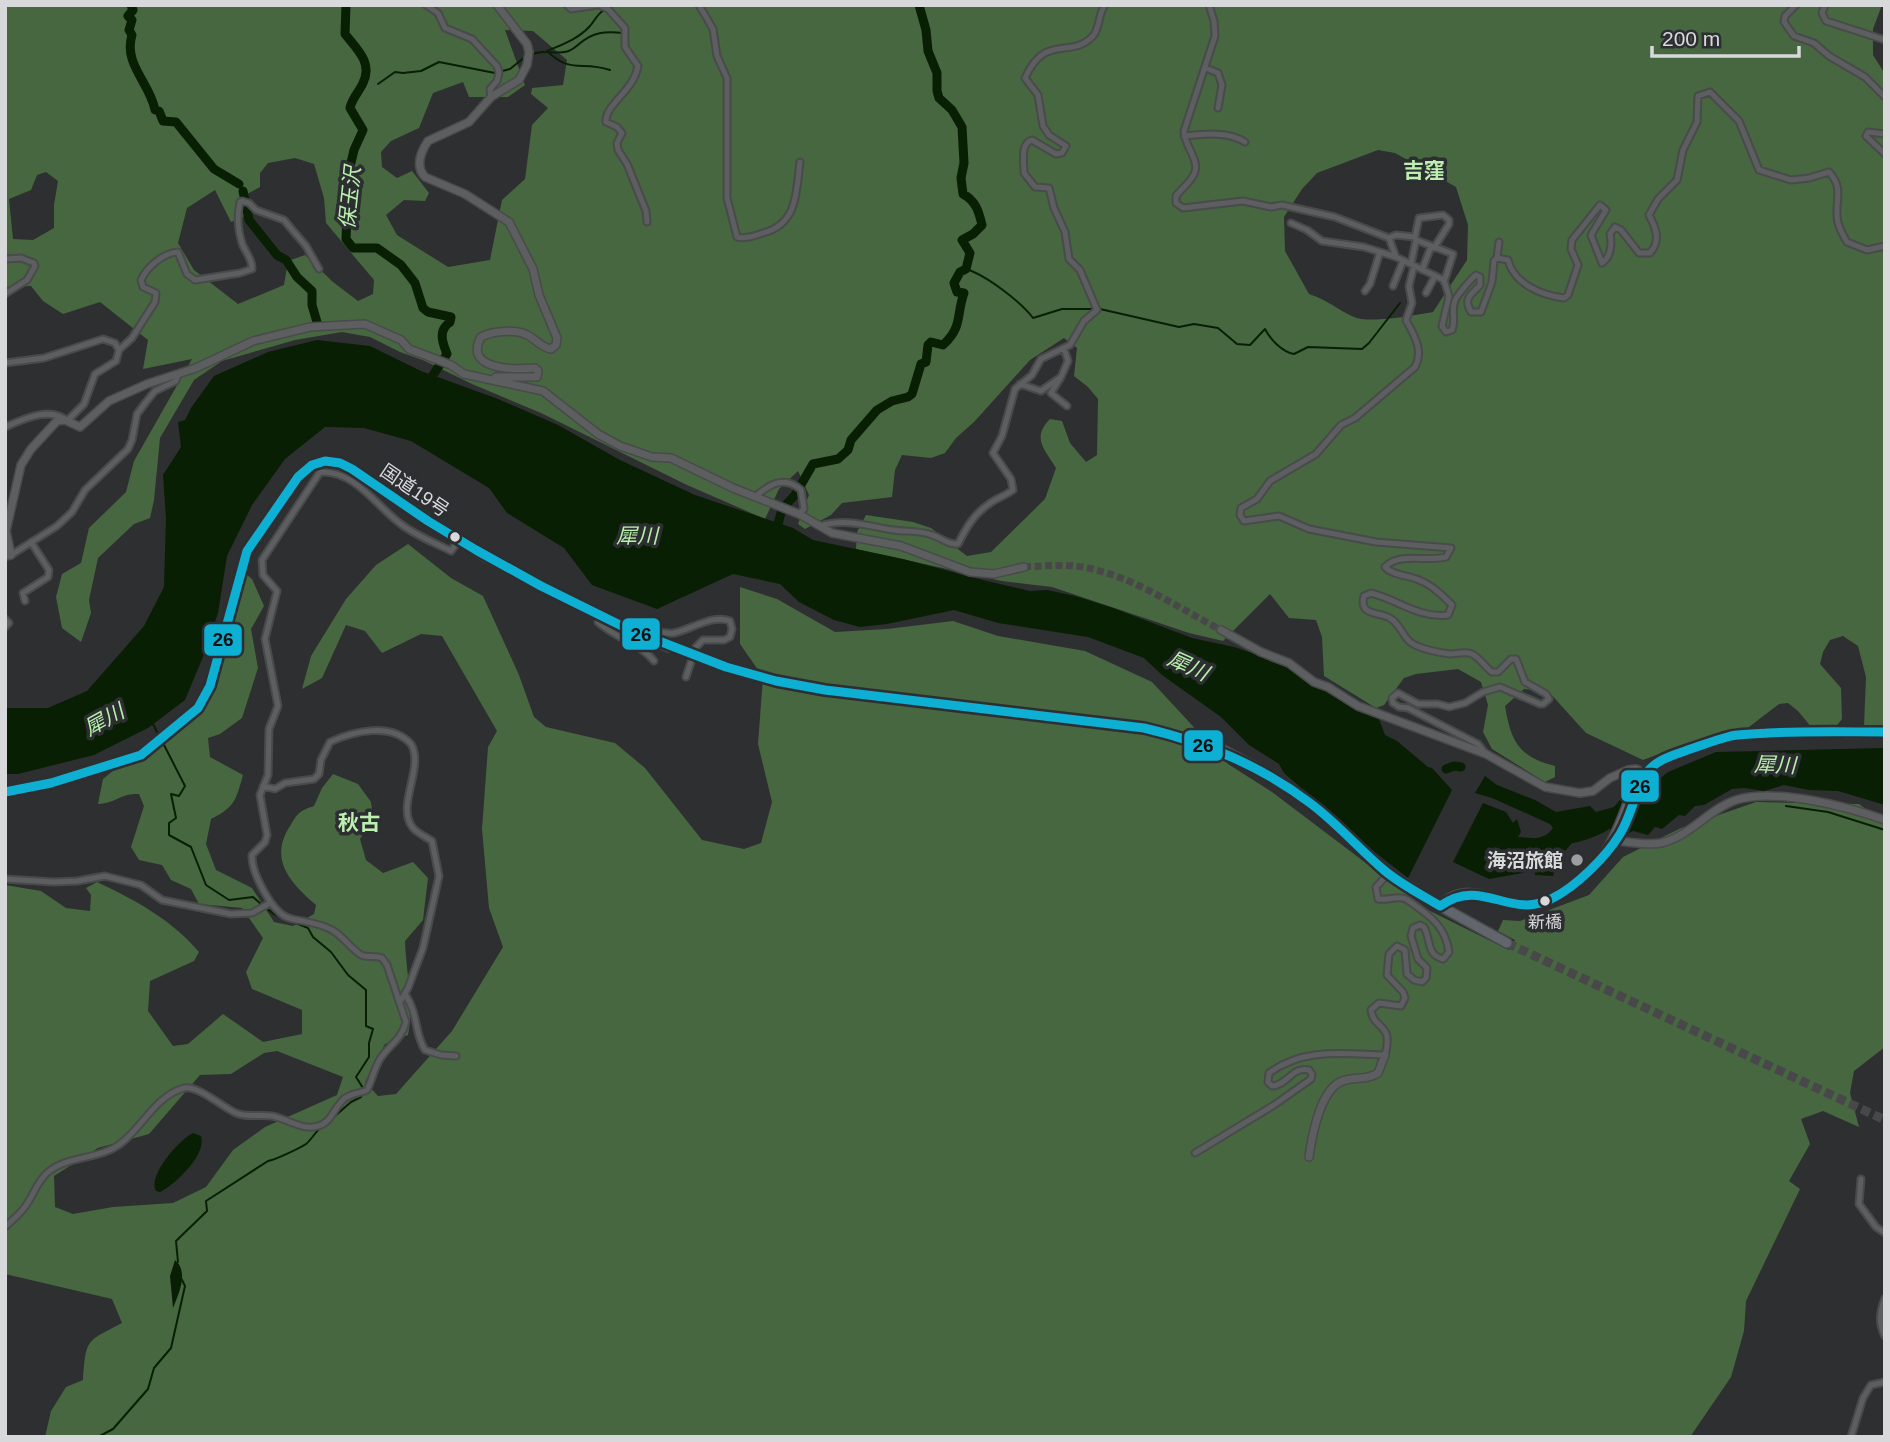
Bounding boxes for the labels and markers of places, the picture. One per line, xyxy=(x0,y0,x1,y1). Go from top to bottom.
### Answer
unlabelled marker xyxy=(448,530,462,544)
place label: 海沼旅館 xyxy=(1487,850,1563,871)
marker: 海沼旅館 xyxy=(1569,852,1585,868)
marker: 新橋 xyxy=(1538,894,1552,908)
place label: 新橋 xyxy=(1528,913,1562,932)

